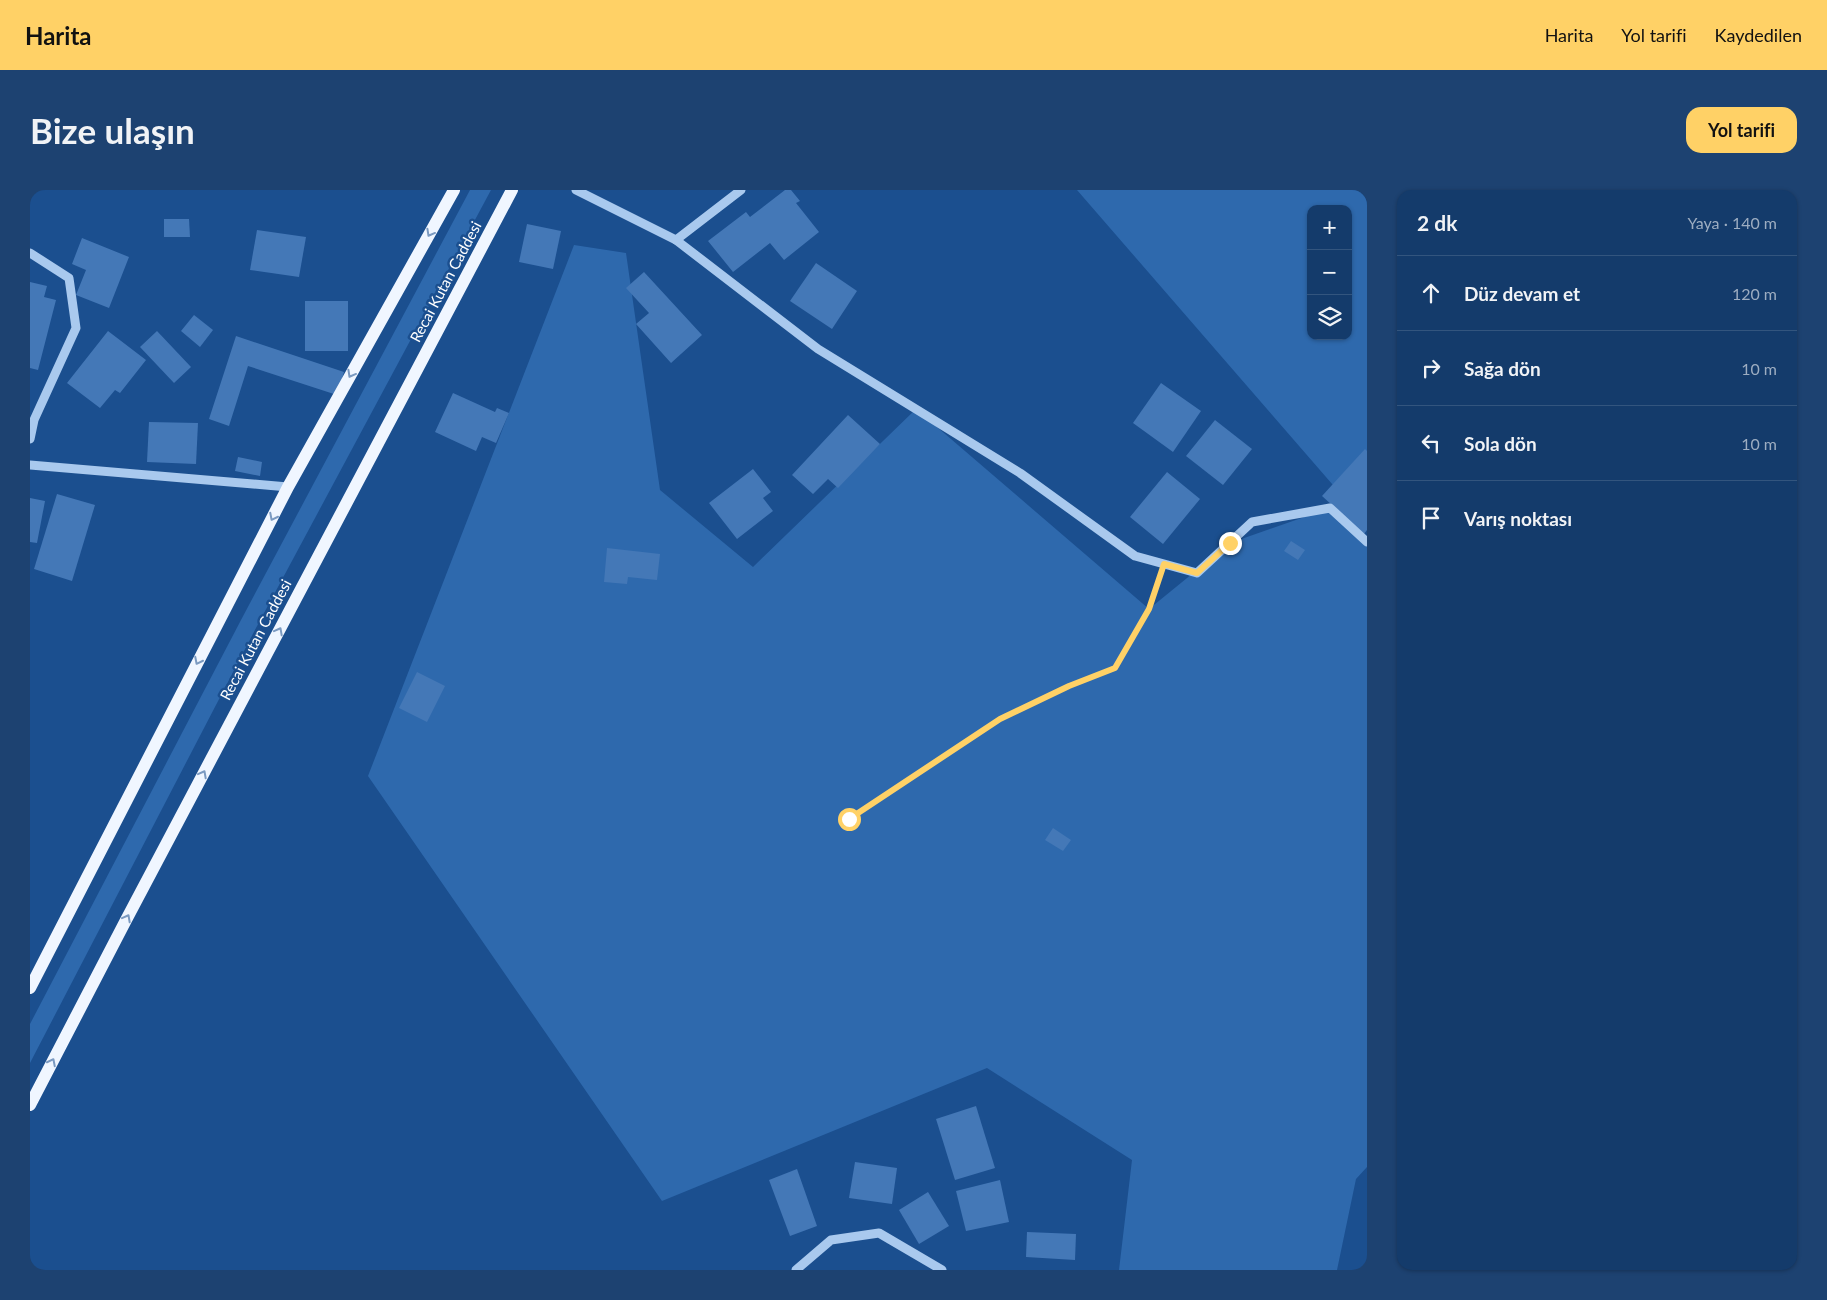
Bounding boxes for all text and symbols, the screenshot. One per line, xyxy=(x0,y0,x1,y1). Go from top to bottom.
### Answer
text: Harita xyxy=(25,21,92,50)
text: Harita xyxy=(1545,24,1593,46)
text: Yol tarifi xyxy=(1621,24,1687,46)
text: Kaydedilen xyxy=(1715,24,1802,46)
button: Yol tarifi xyxy=(1686,107,1797,153)
text: Bize ulaşın xyxy=(30,109,195,151)
map controls xyxy=(1307,205,1352,340)
button: + xyxy=(1307,205,1352,250)
text: 2 dk xyxy=(1417,210,1457,235)
text: Yaya · 140 m xyxy=(1688,213,1777,232)
street label: Recai Kutan Caddesi xyxy=(406,218,485,345)
one-way arrow xyxy=(426,227,436,236)
button: − xyxy=(1307,250,1352,295)
icon: ahead xyxy=(1417,279,1445,307)
text: Düz devam et xyxy=(1464,282,1580,305)
text: 120 m xyxy=(1732,284,1777,303)
button: layers xyxy=(1307,295,1352,340)
icon: right xyxy=(1417,354,1445,382)
text: Sağa dön xyxy=(1464,357,1541,380)
text: 10 m xyxy=(1741,359,1777,378)
one-way arrow xyxy=(347,369,357,378)
icon: left xyxy=(1417,429,1445,457)
text: Sola dön xyxy=(1464,432,1537,455)
text: 10 m xyxy=(1741,434,1777,453)
icon: arrive xyxy=(1417,504,1445,532)
text: Varış noktası xyxy=(1464,507,1572,530)
one-way arrow xyxy=(268,512,279,521)
route end xyxy=(1219,532,1242,555)
street label: Recai Kutan Caddesi xyxy=(216,576,295,703)
one-way arrow xyxy=(273,627,283,636)
one-way arrow xyxy=(194,656,204,665)
one-way arrow xyxy=(197,770,207,779)
route start xyxy=(838,808,861,831)
one-way arrow xyxy=(121,914,131,923)
one-way arrow xyxy=(46,1058,56,1067)

